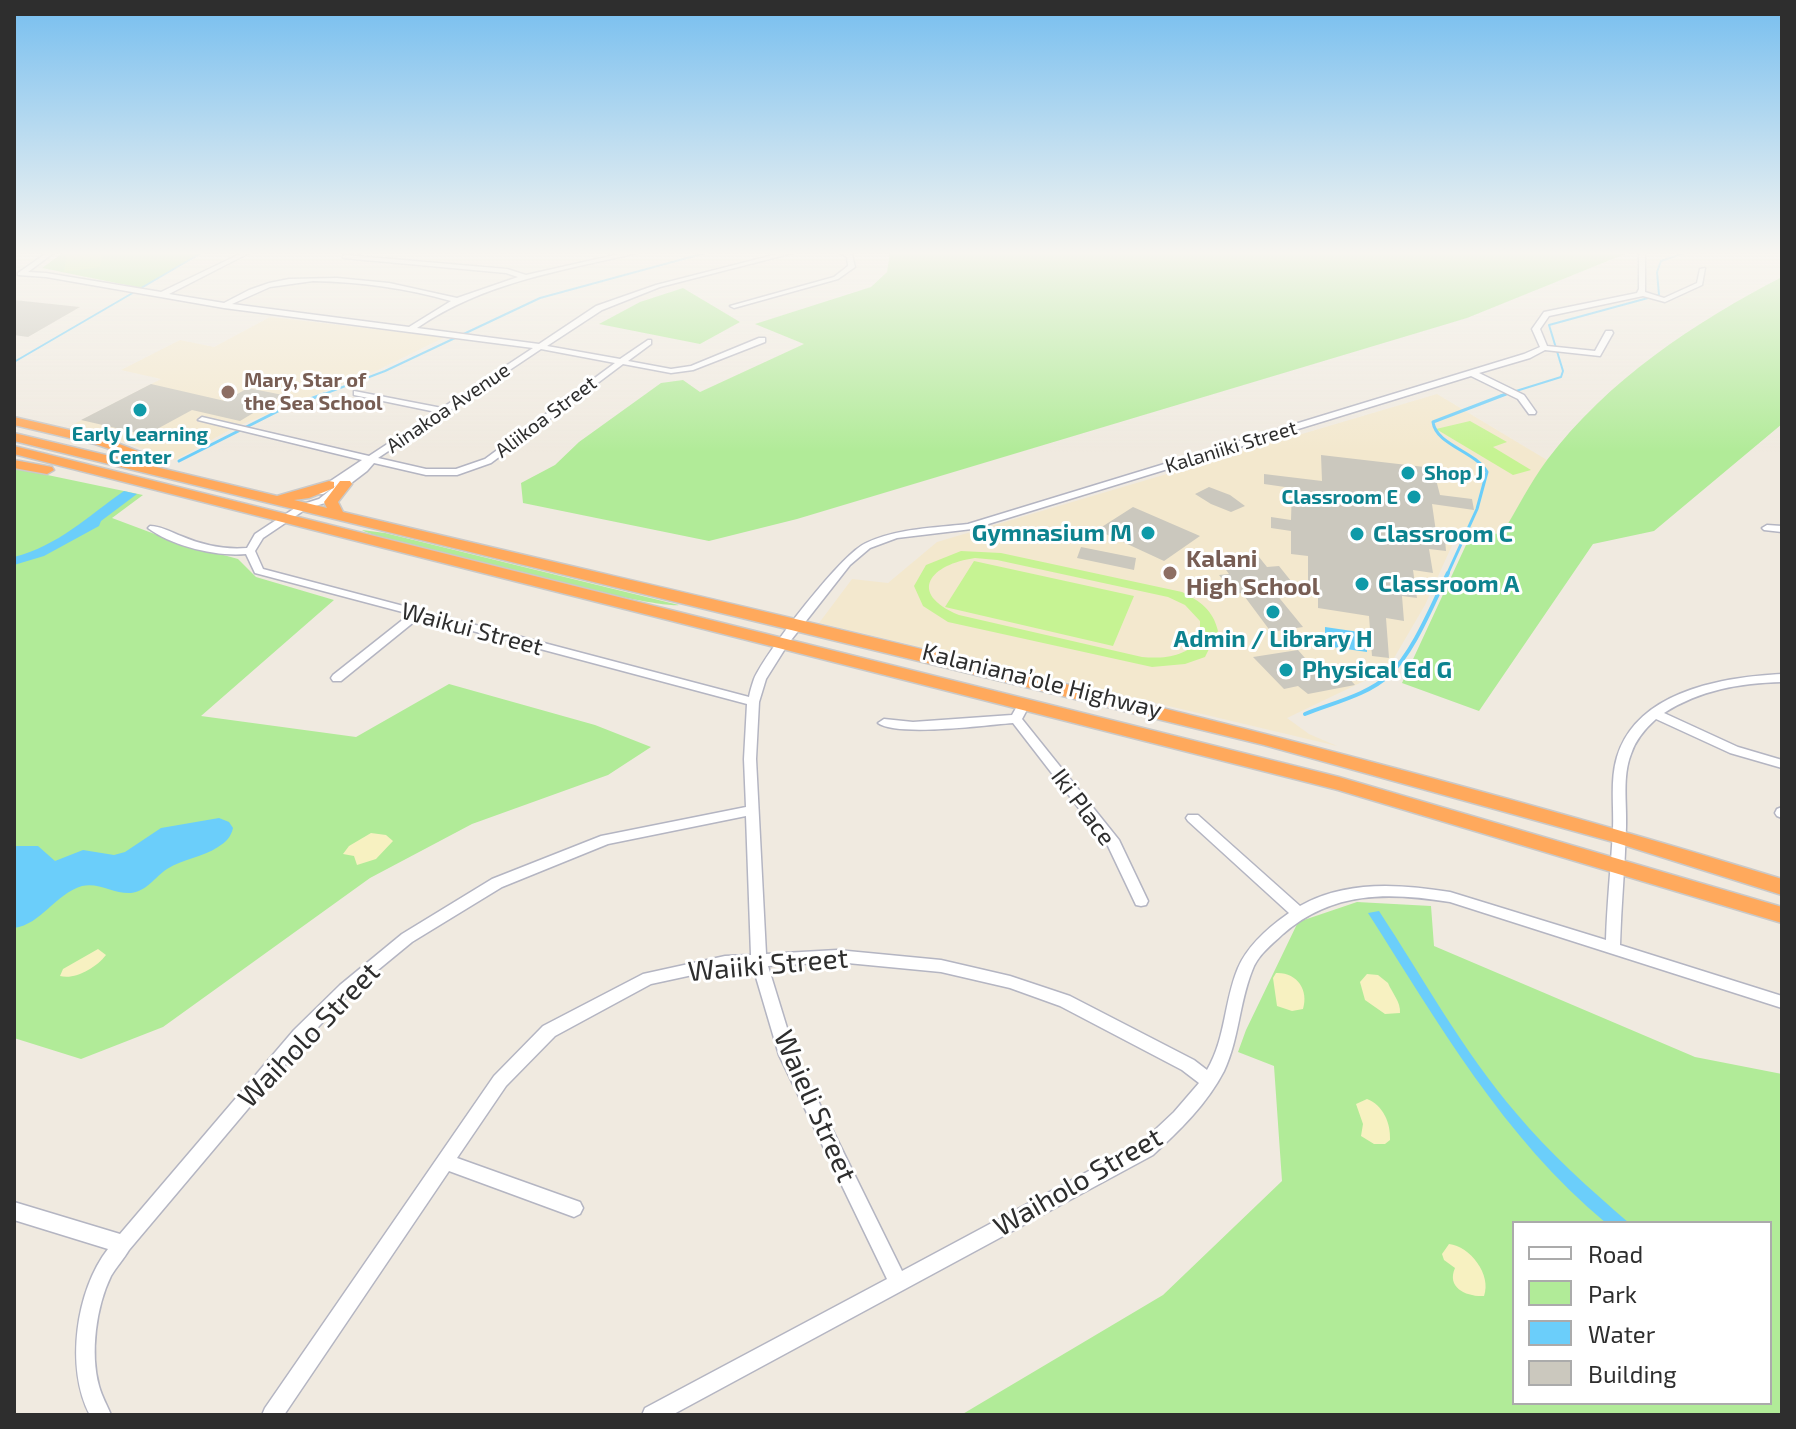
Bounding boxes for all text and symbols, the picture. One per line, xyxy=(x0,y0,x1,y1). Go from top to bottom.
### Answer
street label: Ainakoa Avenue xyxy=(382,358,514,458)
place label: Mary, Star of the Sea School xyxy=(244,368,383,415)
street label: Aliikoa Street xyxy=(491,371,601,463)
marker: Mary, Star of the Sea School xyxy=(219,383,237,401)
marker: Early Learning Center xyxy=(131,401,149,419)
street label: Kalaniiki Street xyxy=(1162,416,1300,478)
place label: Early Learning Center xyxy=(72,422,208,469)
place label: Shop J xyxy=(1424,461,1483,485)
marker: Shop J xyxy=(1399,464,1417,482)
place label: Classroom E xyxy=(1282,485,1398,509)
marker: Classroom E xyxy=(1405,488,1423,506)
place label: Gymnasium M xyxy=(972,519,1132,547)
place label: Classroom C xyxy=(1373,520,1513,548)
marker: Gymnasium M xyxy=(1139,524,1157,542)
marker: Classroom C xyxy=(1348,525,1366,543)
place label: Kalani High School xyxy=(1186,545,1320,601)
marker: Kalani High School xyxy=(1161,564,1179,582)
place label: Classroom A xyxy=(1378,570,1520,598)
marker: Classroom A xyxy=(1353,575,1371,593)
street label: Waikui Street xyxy=(398,596,546,662)
marker: Admin / Library H xyxy=(1264,603,1282,621)
place label: Admin / Library H xyxy=(1173,625,1373,653)
street label: Kalaniana’ole Highway xyxy=(919,637,1165,725)
place label: Physical Ed G xyxy=(1302,656,1452,684)
marker: Physical Ed G xyxy=(1277,661,1295,679)
street label: Iki Place xyxy=(1045,763,1121,851)
street label: Waiiki Street xyxy=(686,941,850,989)
street label: Waiholo Street xyxy=(231,955,387,1115)
street label: Waieli Street xyxy=(767,1025,863,1187)
street label: Waiholo Street xyxy=(988,1120,1168,1244)
legend xyxy=(1512,1221,1772,1405)
text: Road xyxy=(1588,1239,1643,1268)
text: Park xyxy=(1588,1279,1637,1308)
text: Water xyxy=(1588,1319,1655,1348)
text: Building xyxy=(1588,1359,1677,1388)

